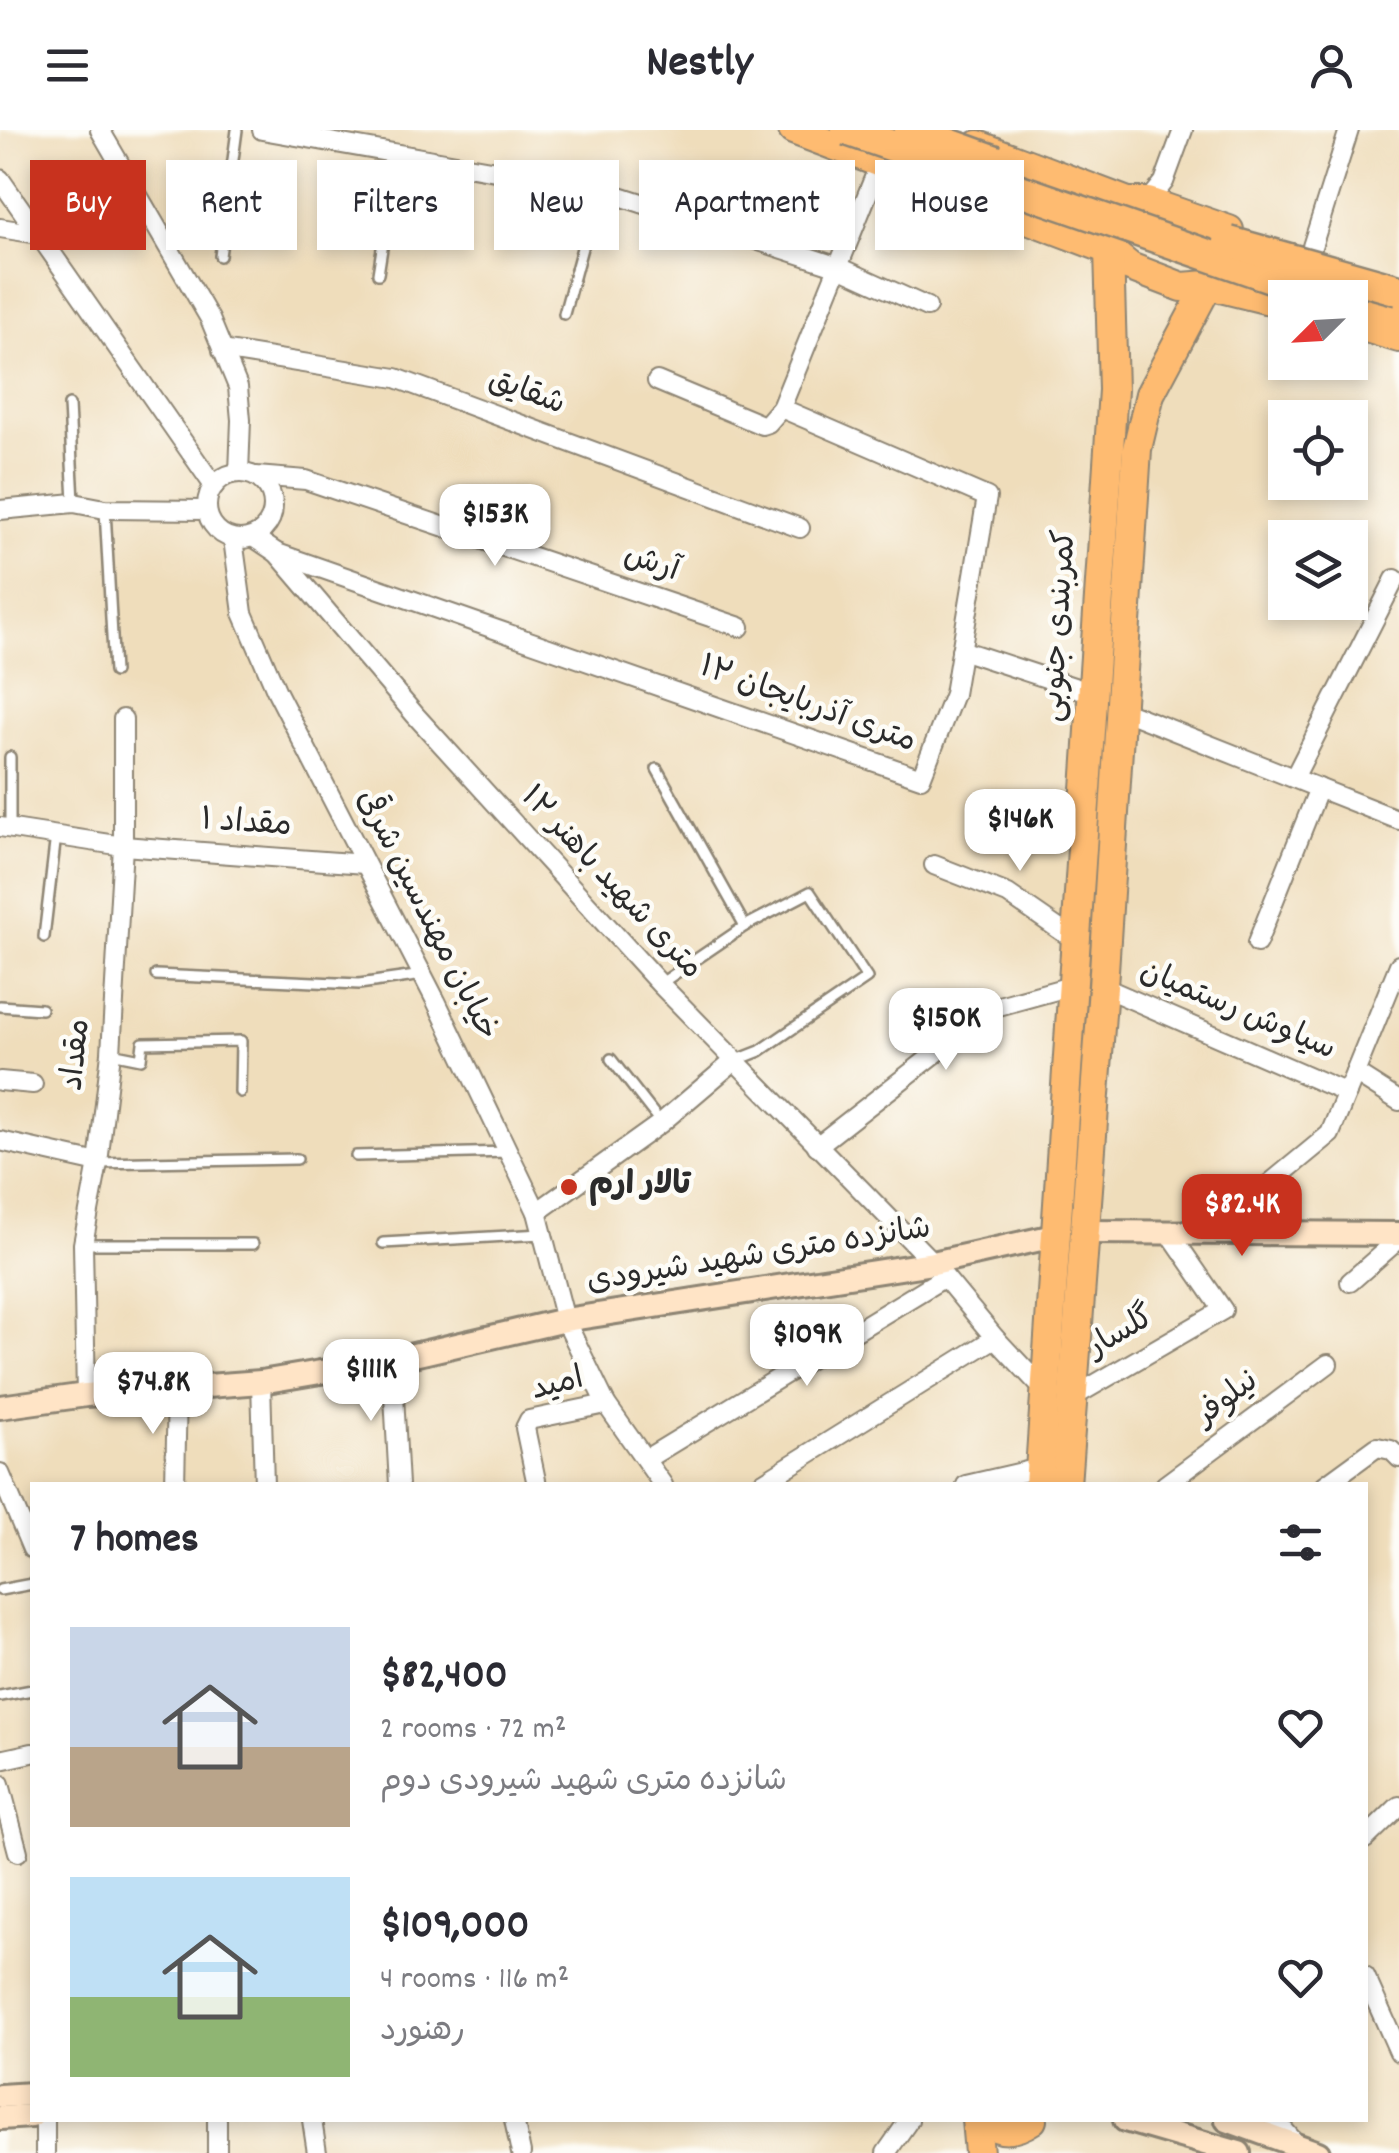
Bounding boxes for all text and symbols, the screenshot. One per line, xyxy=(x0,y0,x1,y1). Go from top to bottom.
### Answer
text: Nestly xyxy=(646,33,753,97)
icon: menu xyxy=(40,38,95,93)
icon: person xyxy=(1304,38,1359,93)
chip: Buy xyxy=(30,160,146,250)
chip: Rent xyxy=(166,160,297,250)
chip: Filters xyxy=(317,160,474,250)
chip: New xyxy=(494,160,619,250)
chip: Apartment xyxy=(639,160,855,250)
chip: House xyxy=(875,160,1024,250)
north arrow xyxy=(1268,280,1368,380)
map controls xyxy=(1268,280,1368,620)
street label: شقایق xyxy=(481,359,571,429)
button: locate xyxy=(1268,400,1368,500)
pin: $153K xyxy=(425,484,565,569)
text: $153K xyxy=(461,493,529,539)
button: layers xyxy=(1268,520,1368,620)
street label: کمربندی جنوبی xyxy=(1031,528,1091,724)
street label: آرش xyxy=(617,534,686,596)
street label: ۱۲ متری آذربایجان xyxy=(692,645,922,767)
street label: ۱۲ متری شهید باهنر xyxy=(508,777,712,991)
street label: خیابان مهندسین شرقی xyxy=(342,782,509,1049)
pin: $146K xyxy=(950,789,1090,874)
text: $146K xyxy=(987,798,1053,844)
street label: مقداد ۱ xyxy=(199,799,293,851)
street label: سیاوش رستمیان xyxy=(1132,950,1342,1074)
pin: $150K xyxy=(876,988,1016,1073)
text: $150K xyxy=(911,997,981,1043)
street label: مقداد xyxy=(51,1017,105,1093)
place label: تالار ارم xyxy=(589,1164,692,1210)
pin: $82.4K xyxy=(1161,1174,1323,1259)
marker: تالار ارم xyxy=(558,1176,580,1198)
text: $82.4K xyxy=(1204,1183,1280,1229)
street label: شانزده متری شهید شیرودی xyxy=(584,1207,934,1307)
street label: گلسار xyxy=(1077,1296,1164,1373)
pin: $109K xyxy=(737,1304,877,1389)
text: $109K xyxy=(772,1313,842,1359)
pin: $111K xyxy=(301,1339,441,1424)
text: $111K xyxy=(345,1348,397,1394)
pin: $74.8K xyxy=(72,1352,234,1437)
street label: امید xyxy=(527,1357,589,1415)
text: $74.8K xyxy=(116,1361,190,1407)
street label: نیلوفر xyxy=(1184,1361,1270,1441)
text: 7 homes xyxy=(70,1512,199,1572)
icon: filters xyxy=(1273,1515,1328,1570)
text: $82,400 xyxy=(380,1648,508,1708)
icon: home xyxy=(150,1667,270,1787)
icon: heart xyxy=(1273,1700,1328,1755)
text: 2 rooms · 72 m² xyxy=(380,1708,566,1754)
text: شانزده متری شهید شیرودی دوم xyxy=(380,1760,787,1806)
text: $109,000 xyxy=(380,1898,529,1958)
icon: home xyxy=(150,1917,270,2037)
icon: heart xyxy=(1273,1950,1328,2005)
text: 4 rooms · 116 m² xyxy=(380,1958,569,2004)
text: رهنورد xyxy=(380,2010,465,2056)

